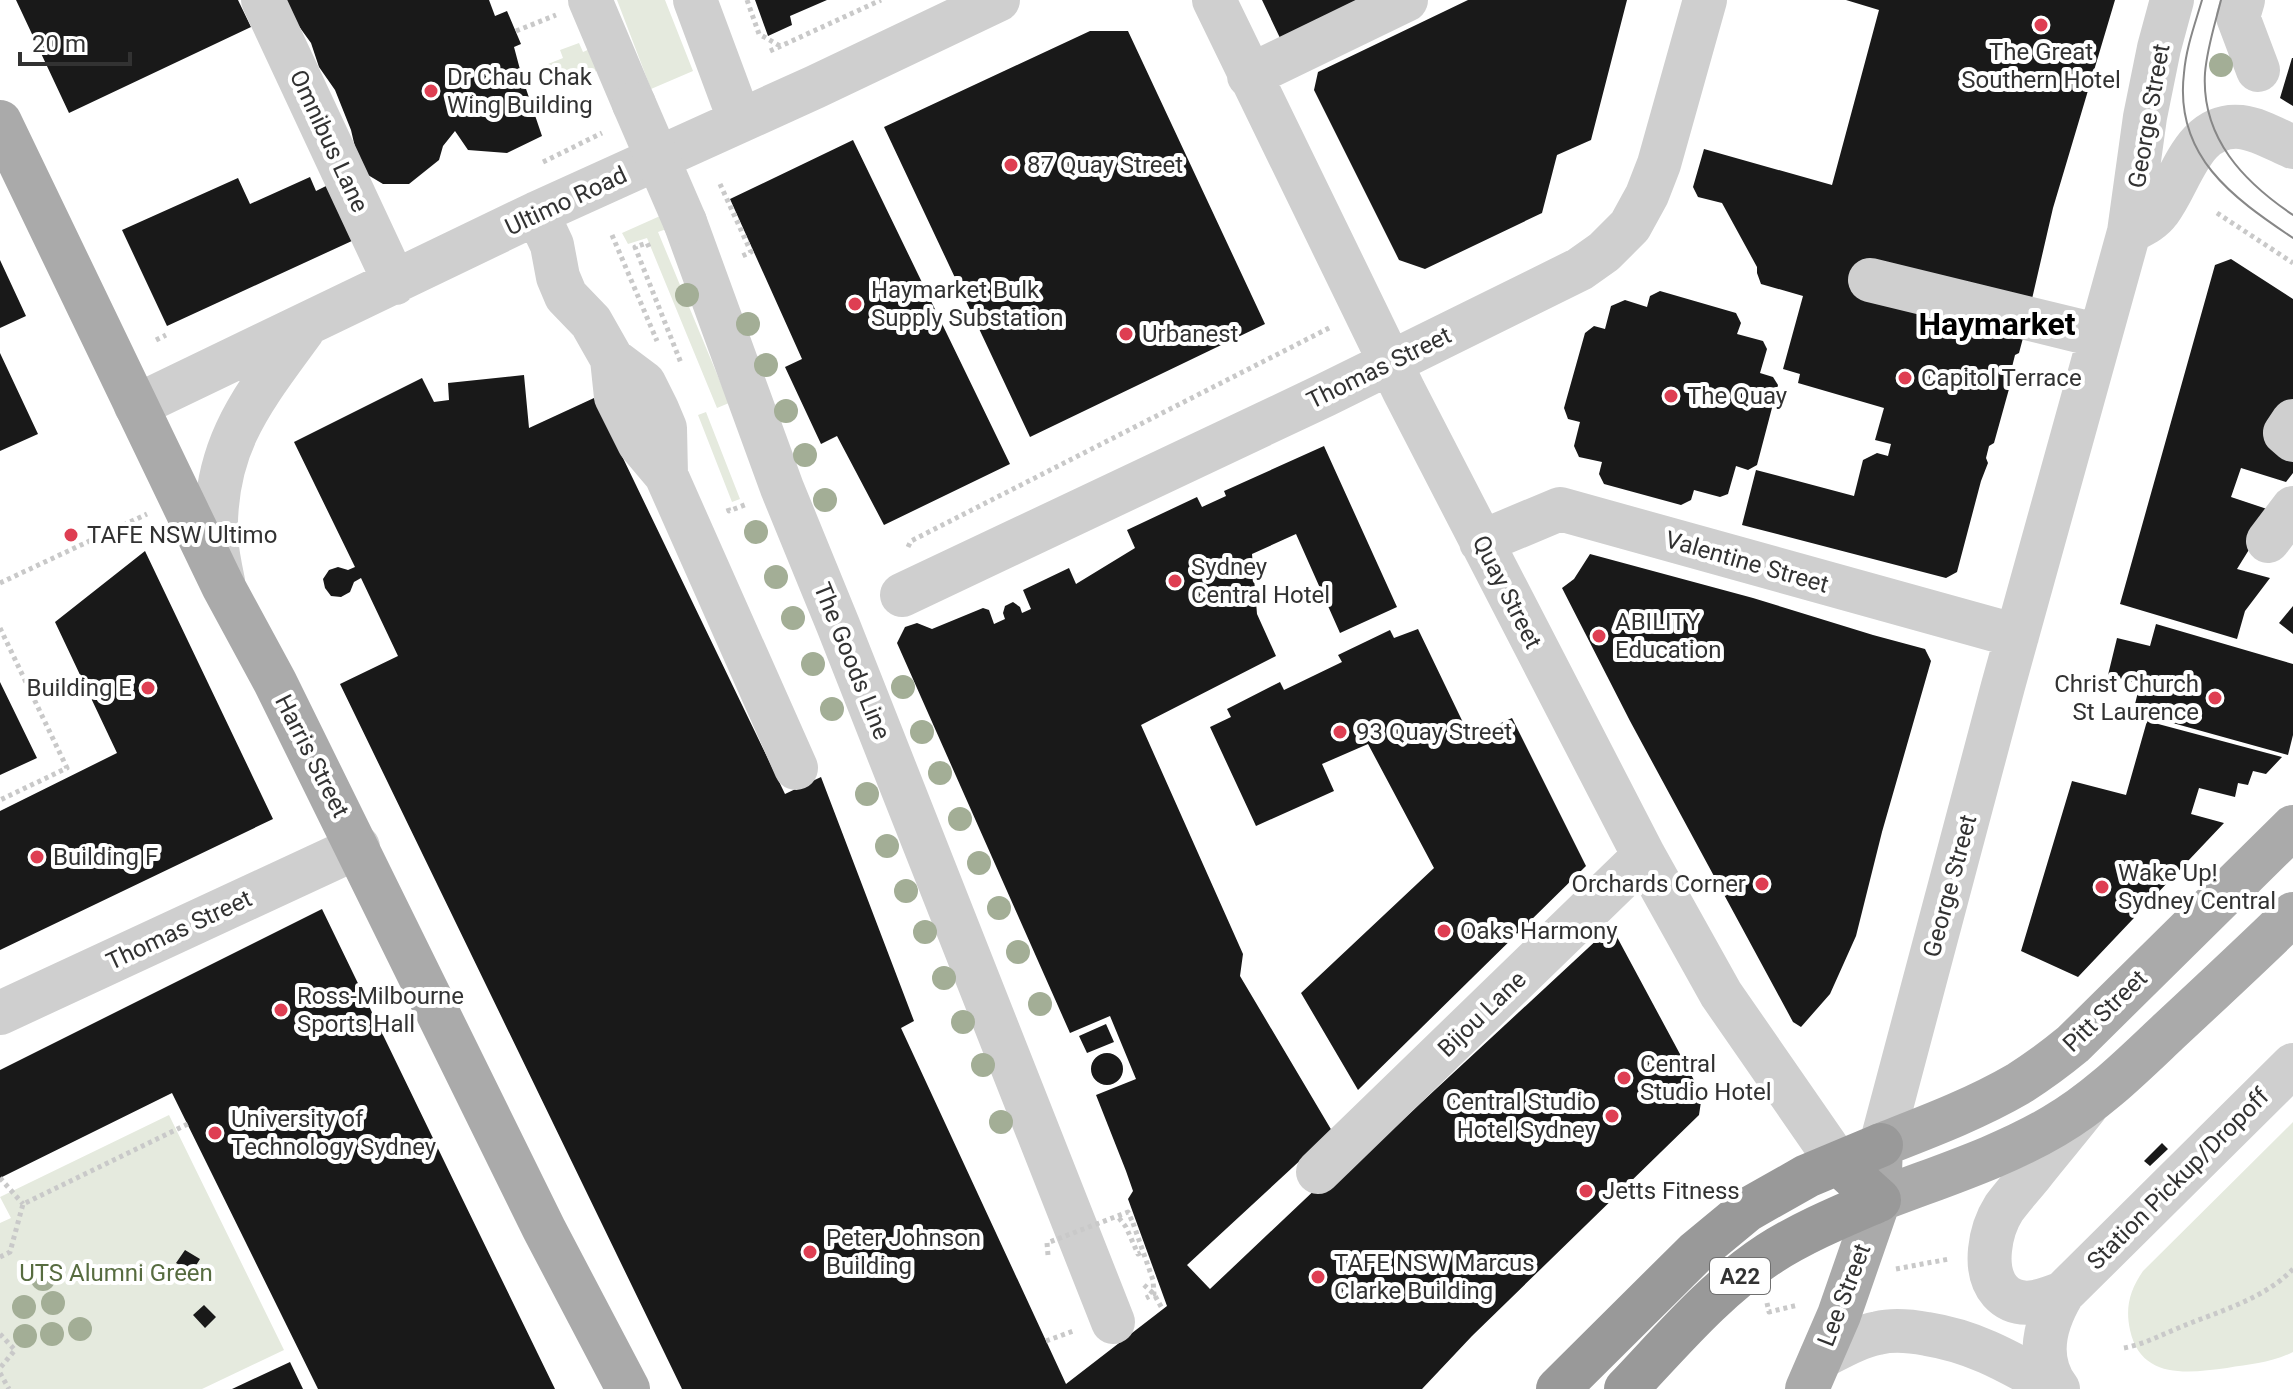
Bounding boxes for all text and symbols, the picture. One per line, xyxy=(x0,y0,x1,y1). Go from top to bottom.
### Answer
scale bar xyxy=(20,16,130,66)
marker: The Great Southern Hotel xyxy=(2032,16,2050,34)
text: 20 m xyxy=(32,30,86,58)
place label: The Great Southern Hotel xyxy=(1961,38,2121,94)
street label: George Street xyxy=(2123,41,2176,190)
place label: Dr Chau Chak Wing Building xyxy=(447,63,593,119)
street label: Omnibus Lane xyxy=(284,65,374,217)
marker: Dr Chau Chak Wing Building xyxy=(422,82,440,100)
place label: 87 Quay Street xyxy=(1027,151,1183,179)
marker: 87 Quay Street xyxy=(1002,156,1020,174)
street label: Ultimo Road xyxy=(501,161,631,241)
place label: Haymarket Bulk Supply Substation xyxy=(871,276,1063,332)
marker: Haymarket Bulk Supply Substation xyxy=(846,295,864,313)
district label: Haymarket xyxy=(1918,305,2076,343)
place label: Urbanest xyxy=(1142,320,1239,348)
street label: Thomas Street xyxy=(1302,321,1456,415)
marker: Urbanest xyxy=(1117,325,1135,343)
place label: Capitol Terrace xyxy=(1921,364,2082,392)
marker: Capitol Terrace xyxy=(1896,369,1914,387)
place label: The Quay xyxy=(1687,382,1788,410)
marker: The Quay xyxy=(1662,387,1680,405)
place label: TAFE NSW Ultimo xyxy=(87,521,277,549)
street label: Valentine Street xyxy=(1662,525,1832,599)
marker: TAFE NSW Ultimo xyxy=(62,526,80,544)
street label: Quay Street xyxy=(1467,531,1548,653)
place label: Sydney Central Hotel xyxy=(1191,553,1330,609)
marker: Sydney Central Hotel xyxy=(1166,572,1184,590)
street label: The Goods Line xyxy=(808,579,896,743)
place label: ABILITY Education xyxy=(1615,608,1721,664)
marker: ABILITY Education xyxy=(1590,627,1608,645)
place label: Christ Church St Laurence xyxy=(2054,670,2199,726)
place label: Building E xyxy=(26,674,132,702)
marker: Building E xyxy=(139,679,157,697)
marker: Christ Church St Laurence xyxy=(2206,689,2224,707)
street label: Harris Street xyxy=(269,690,355,822)
place label: 93 Quay Street xyxy=(1356,718,1512,746)
marker: 93 Quay Street xyxy=(1331,723,1349,741)
street label: George Street xyxy=(1918,812,1982,960)
place label: Building F xyxy=(53,843,158,871)
marker: Building F xyxy=(28,848,46,866)
place label: Wake Up! Sydney Central xyxy=(2118,859,2276,915)
place label: Orchards Corner xyxy=(1571,870,1746,898)
marker: Orchards Corner xyxy=(1753,875,1771,893)
marker: Wake Up! Sydney Central xyxy=(2093,878,2111,896)
street label: Thomas Street xyxy=(102,884,256,976)
place label: Oaks Harmony xyxy=(1460,917,1618,945)
marker: Oaks Harmony xyxy=(1435,922,1453,940)
street label: Pitt Street xyxy=(2057,964,2153,1058)
street label: Bijou Lane xyxy=(1432,965,1532,1063)
place label: Ross-Milbourne Sports Hall xyxy=(297,982,464,1038)
marker: Ross-Milbourne Sports Hall xyxy=(272,1001,290,1019)
place label: Central Studio Hotel xyxy=(1640,1050,1772,1106)
marker: Central Studio Hotel xyxy=(1615,1069,1633,1087)
street label: Station Pickup/Dropoff xyxy=(2081,1082,2275,1276)
place label: Central Studio Hotel Sydney xyxy=(1446,1088,1597,1144)
place label: University of Technology Sydney xyxy=(231,1105,437,1161)
marker: Central Studio Hotel Sydney xyxy=(1603,1107,1621,1125)
marker: University of Technology Sydney xyxy=(206,1124,224,1142)
place label: Jetts Fitness xyxy=(1602,1177,1740,1205)
marker: Jetts Fitness xyxy=(1577,1182,1595,1200)
place label: Peter Johnson Building xyxy=(826,1224,981,1280)
street label: Lee Street xyxy=(1812,1240,1876,1350)
marker: Peter Johnson Building xyxy=(801,1243,819,1261)
place label: TAFE NSW Marcus Clarke Building xyxy=(1334,1249,1535,1305)
road number: A22 xyxy=(1710,1258,1770,1294)
park label: UTS Alumni Green xyxy=(19,1259,213,1287)
marker: TAFE NSW Marcus Clarke Building xyxy=(1309,1268,1327,1286)

